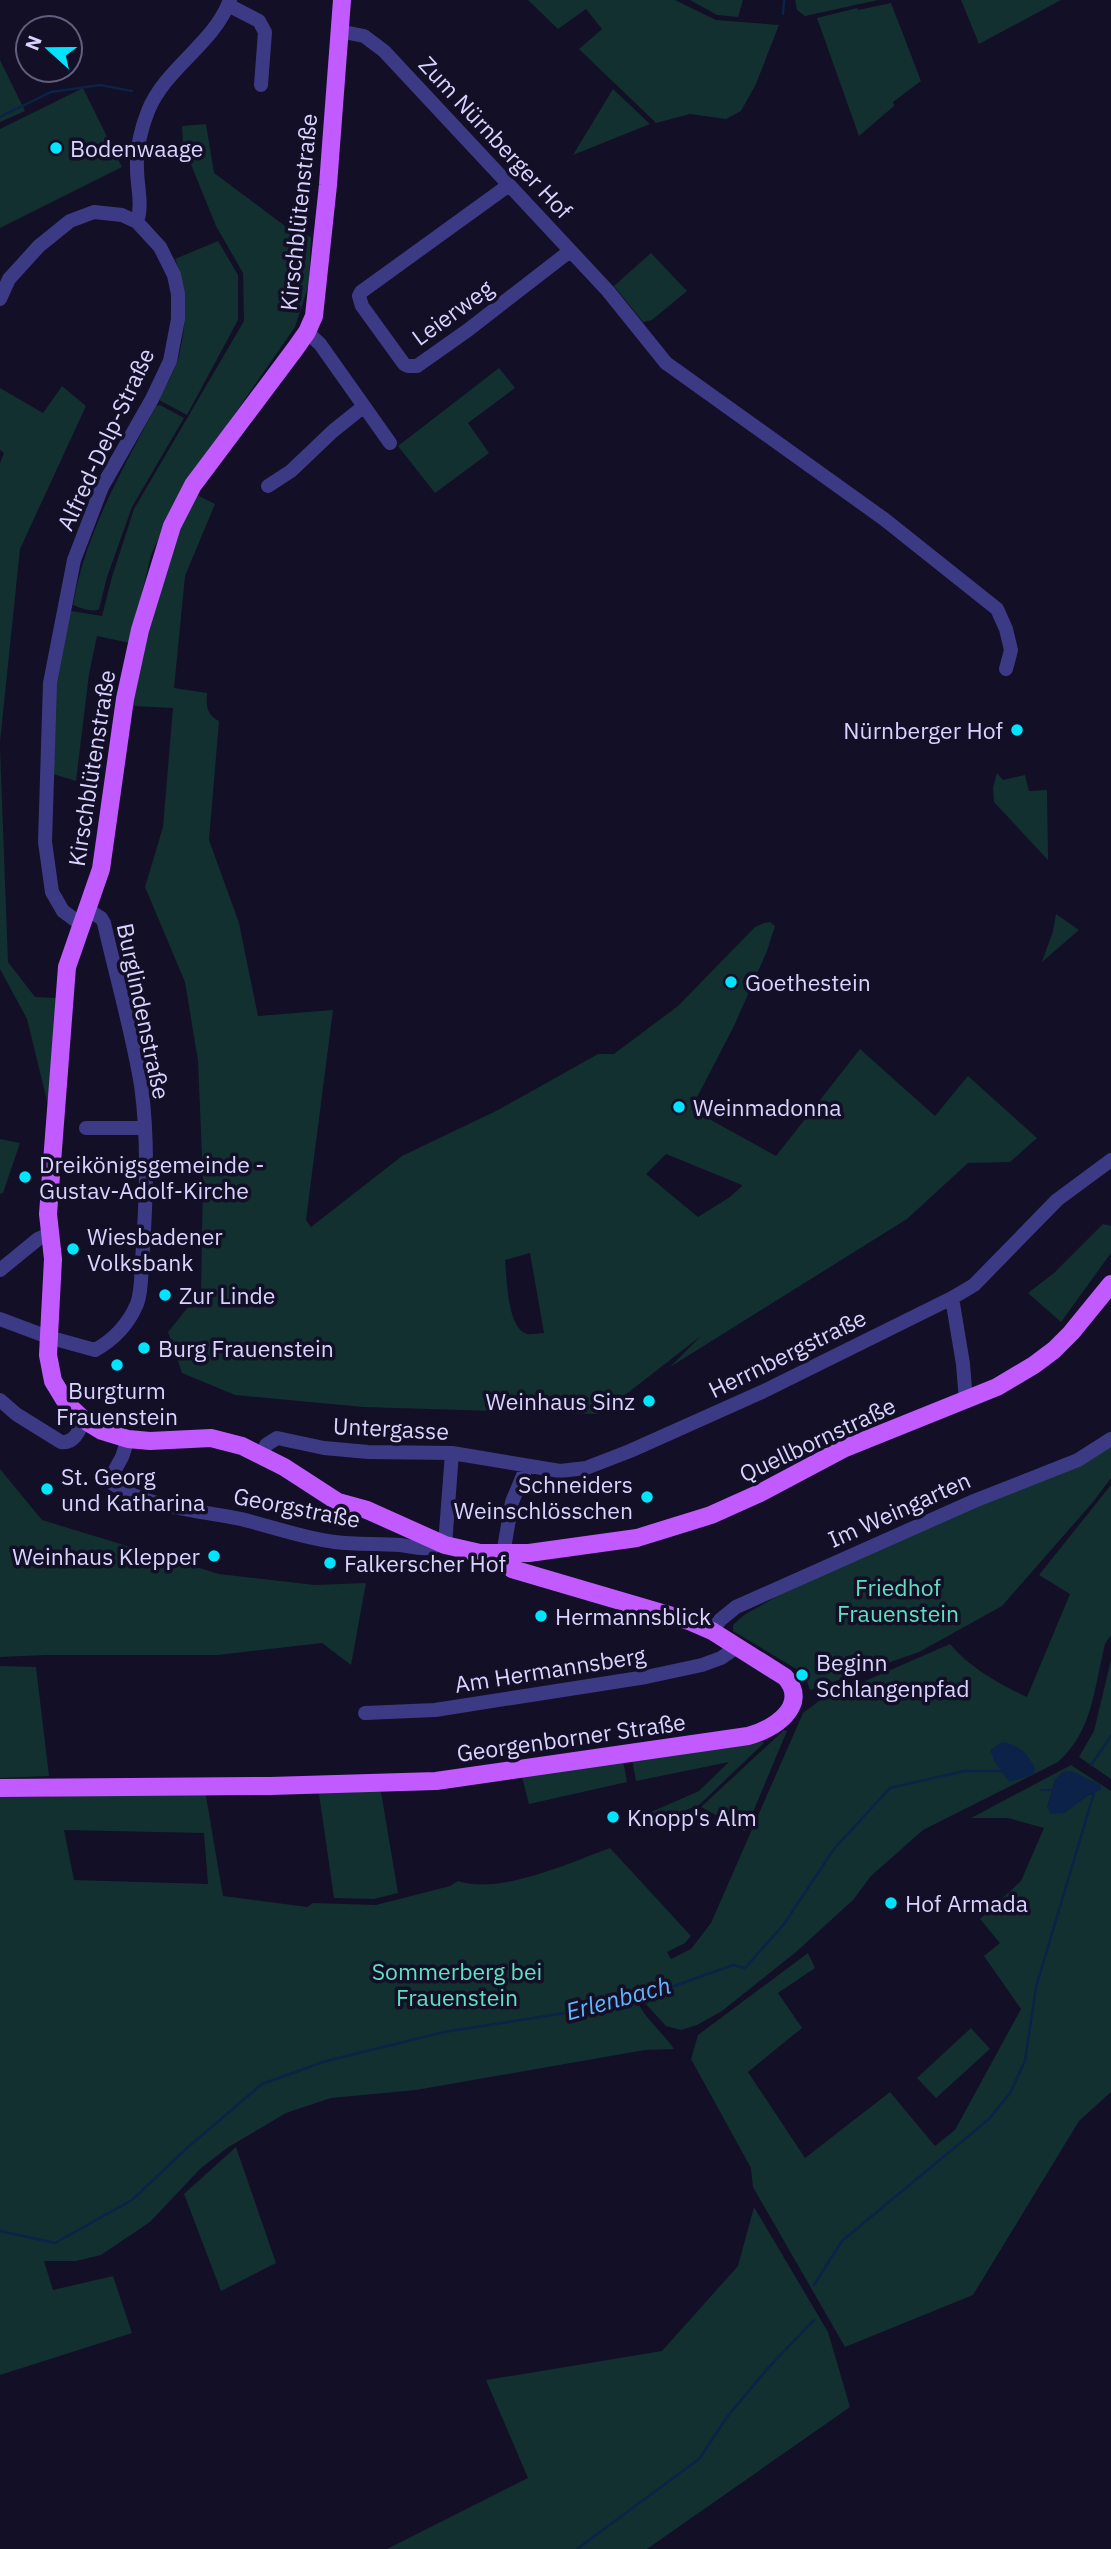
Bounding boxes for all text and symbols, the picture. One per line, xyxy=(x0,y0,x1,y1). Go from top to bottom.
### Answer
north arrow xyxy=(14,14,84,84)
text: N xyxy=(19,32,47,54)
street label: Zum Nürnberger Hof xyxy=(413,49,579,225)
street label: Kirschblütenstraße xyxy=(273,112,323,312)
place label: Bodenwaage xyxy=(70,133,203,163)
marker: Bodenwaage xyxy=(48,140,64,156)
street label: Leierweg xyxy=(405,272,499,352)
street label: Alfred-Delp-Straße xyxy=(50,343,160,535)
street label: Kirschblütenstraße xyxy=(61,668,121,868)
place label: Nürnberger Hof xyxy=(843,715,1003,745)
marker: Nürnberger Hof xyxy=(1009,722,1025,738)
street label: Burglindenstraße xyxy=(111,920,177,1102)
place label: Goethestein xyxy=(745,967,871,997)
marker: Goethestein xyxy=(723,974,739,990)
place label: Weinmadonna xyxy=(693,1092,842,1122)
marker: Weinmadonna xyxy=(671,1099,687,1115)
place label: Dreikönigsgemeinde - Gustav-Adolf-Kirche xyxy=(39,1149,264,1205)
marker: Dreikönigsgemeinde - Gustav-Adolf-Kirche xyxy=(17,1169,33,1185)
place label: Wiesbadener Volksbank xyxy=(87,1221,223,1277)
marker: Wiesbadener Volksbank xyxy=(65,1241,81,1257)
place label: Zur Linde xyxy=(179,1280,275,1310)
marker: Zur Linde xyxy=(157,1287,173,1303)
street label: Herrnbergstraße xyxy=(703,1302,871,1404)
place label: Burg Frauenstein xyxy=(158,1333,334,1363)
marker: Burg Frauenstein xyxy=(136,1340,152,1356)
marker: Burgturm Frauenstein xyxy=(109,1357,125,1373)
place label: Burgturm Frauenstein xyxy=(56,1375,178,1431)
place label: Weinhaus Sinz xyxy=(486,1386,635,1416)
street label: Quellbornstraße xyxy=(734,1390,900,1488)
marker: Weinhaus Sinz xyxy=(641,1393,657,1409)
street label: Untergasse xyxy=(332,1410,450,1446)
place label: St. Georg und Katharina xyxy=(61,1461,205,1517)
street label: Im Weingarten xyxy=(823,1464,975,1554)
place label: Schneiders Weinschlösschen xyxy=(454,1469,633,1525)
street label: Georgstraße xyxy=(231,1480,363,1534)
marker: St. Georg und Katharina xyxy=(39,1481,55,1497)
marker: Schneiders Weinschlösschen xyxy=(639,1489,655,1505)
place label: Weinhaus Klepper xyxy=(12,1541,201,1571)
marker: Weinhaus Klepper xyxy=(206,1548,222,1564)
place label: Falkerscher Hof xyxy=(344,1548,506,1578)
marker: Falkerscher Hof xyxy=(322,1555,338,1571)
park label: Friedhof Frauenstein xyxy=(837,1572,959,1628)
place label: Hermannsblick xyxy=(555,1601,711,1631)
marker: Hermannsblick xyxy=(533,1608,549,1624)
street label: Am Hermannsberg xyxy=(452,1639,648,1699)
place label: Beginn Schlangenpfad xyxy=(816,1647,970,1703)
marker: Beginn Schlangenpfad xyxy=(794,1667,810,1683)
street label: Georgenborner Straße xyxy=(455,1706,687,1768)
place label: Knopp's Alm xyxy=(627,1802,757,1832)
marker: Knopp's Alm xyxy=(605,1809,621,1825)
place label: Hof Armada xyxy=(905,1888,1028,1918)
marker: Hof Armada xyxy=(883,1895,899,1911)
park label: Sommerberg bei Frauenstein xyxy=(372,1956,542,2012)
water label: Erlenbach xyxy=(562,1969,674,2027)

